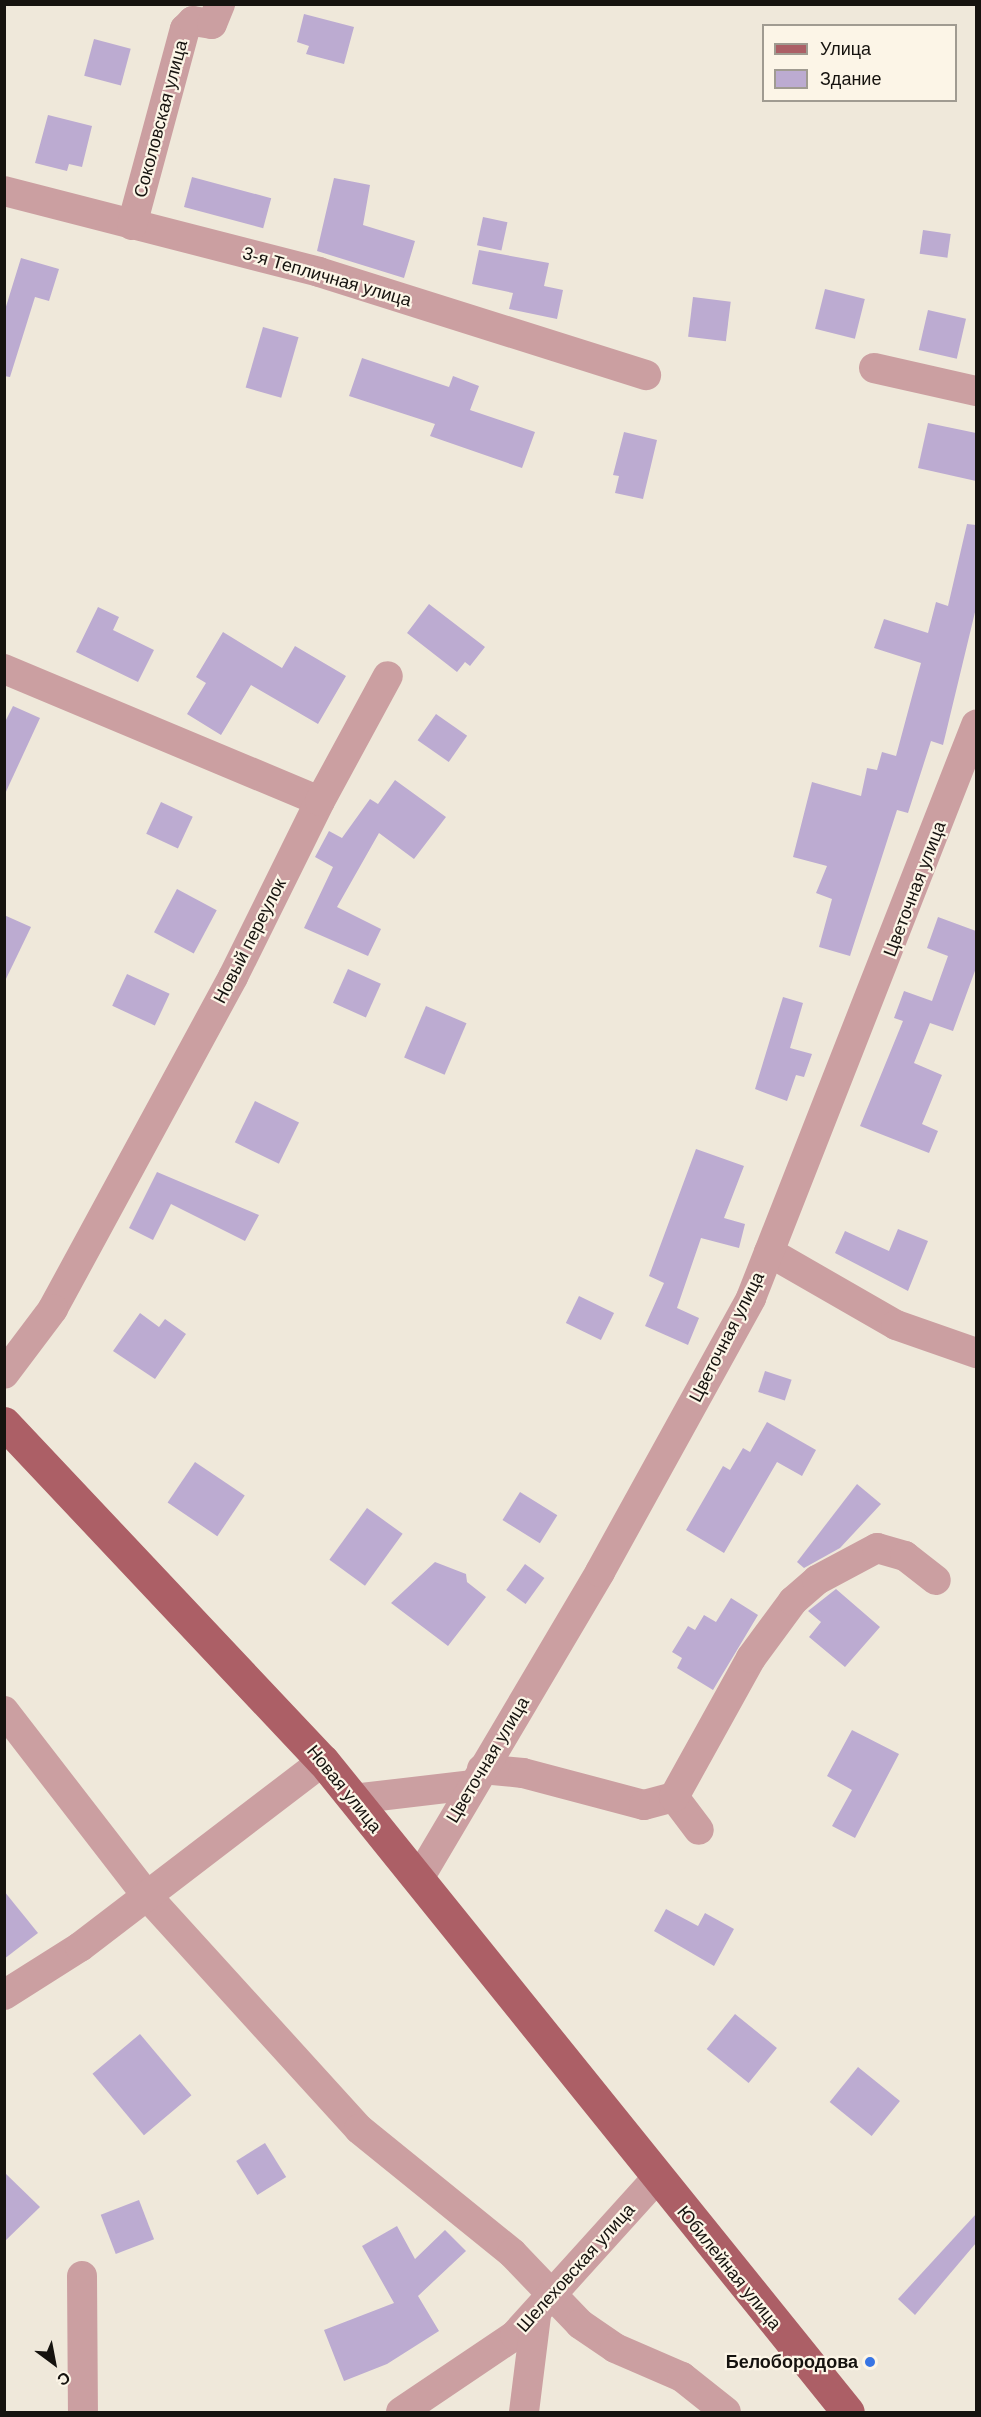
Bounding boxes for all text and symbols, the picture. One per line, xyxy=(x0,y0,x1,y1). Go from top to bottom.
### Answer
legend xyxy=(762,24,957,102)
street label: Соколовская улица xyxy=(130,38,192,200)
text: Улица xyxy=(820,39,871,59)
text: Здание xyxy=(820,69,881,89)
street label: 3-я Тепличная улица xyxy=(240,243,414,311)
street label: Цветочная улица xyxy=(879,818,951,960)
street label: Новый переулок xyxy=(209,875,291,1007)
street label: Цветочная улица xyxy=(685,1268,769,1406)
street label: Цветочная улица xyxy=(442,1693,534,1827)
street label: Новая улица xyxy=(302,1741,386,1837)
street label: Шелеховская улица xyxy=(513,2199,639,2337)
street label: Юбилейная улица xyxy=(672,2202,786,2334)
north arrow xyxy=(24,2333,84,2393)
place label: Белобородова xyxy=(726,2351,858,2373)
marker: Белобородова xyxy=(863,2355,877,2369)
text: С xyxy=(54,2368,73,2389)

